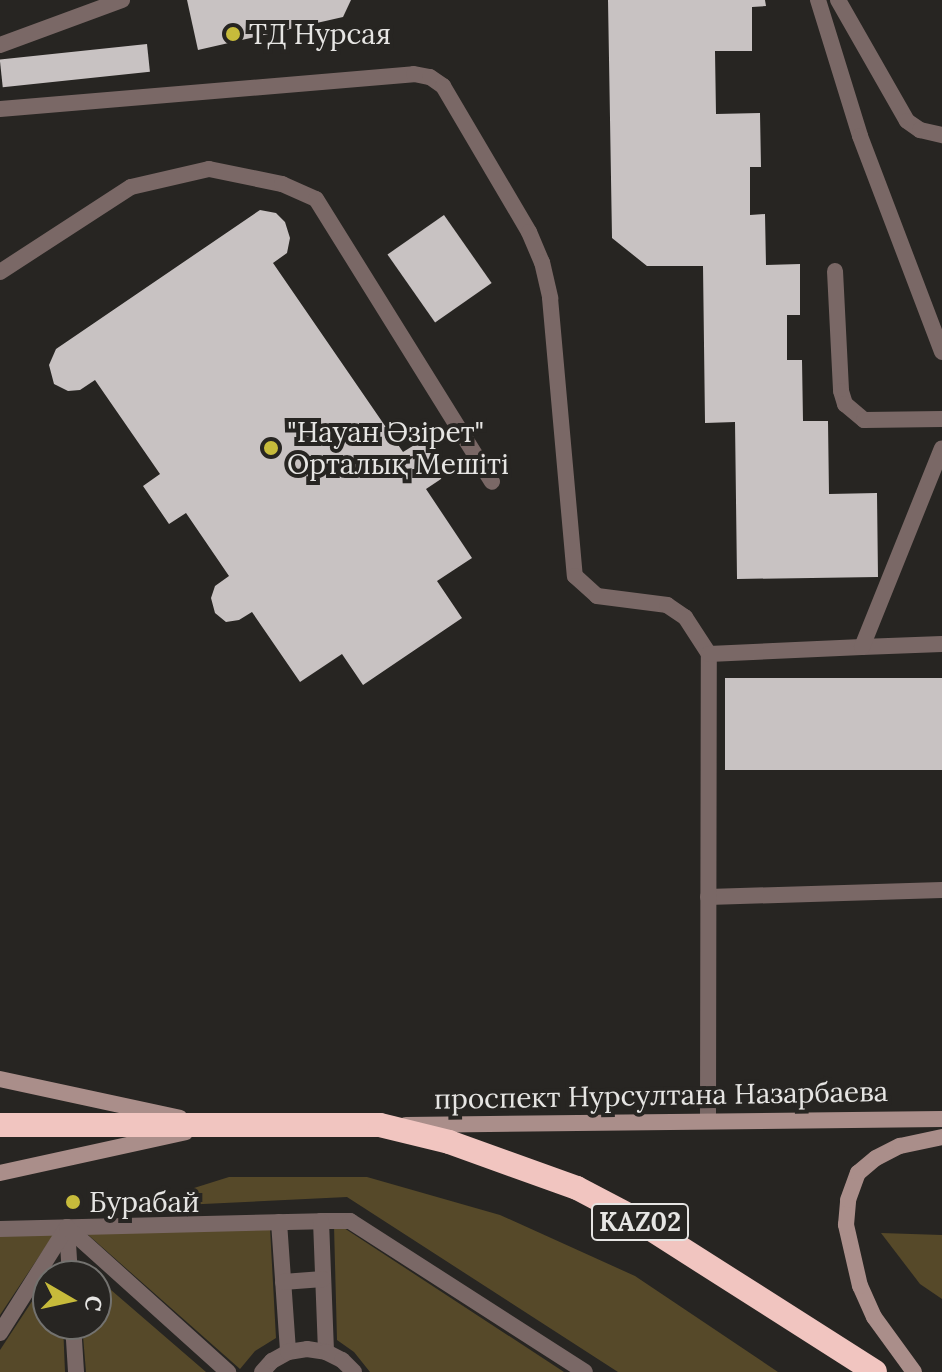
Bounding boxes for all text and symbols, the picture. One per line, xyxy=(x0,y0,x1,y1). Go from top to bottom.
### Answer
place label: ТД Нурсая xyxy=(249,17,391,51)
marker: ТД Нурсая xyxy=(224,25,242,43)
place label: "Науан Әзірет" Орталық Мешіті xyxy=(287,415,509,481)
marker: "Науан Әзірет" Орталық Мешіті xyxy=(262,439,280,457)
street label: проспект Нурсултана Назарбаева xyxy=(434,1074,888,1116)
place label: Бурабай xyxy=(89,1185,200,1219)
marker: Бурабай xyxy=(64,1193,82,1211)
road number: KАZ02 xyxy=(590,1200,690,1244)
north arrow xyxy=(32,1260,112,1340)
text: С xyxy=(79,1294,109,1313)

